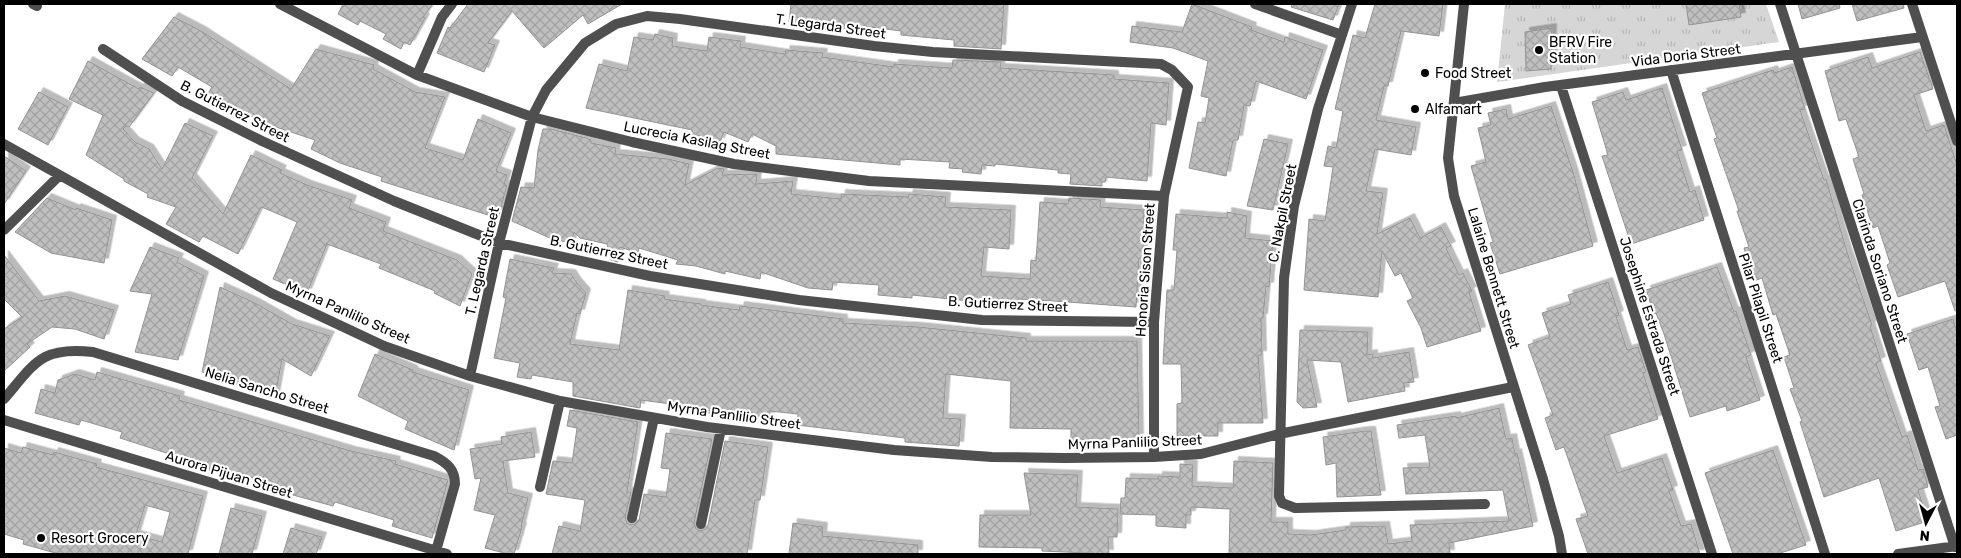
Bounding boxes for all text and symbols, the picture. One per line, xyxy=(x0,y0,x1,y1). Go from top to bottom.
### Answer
street label: T. Legarda Street xyxy=(775,10,888,43)
place label: BFRV Fire Station xyxy=(1549,34,1612,67)
street label: Vida Doria Street xyxy=(1630,40,1742,71)
marker: BFRV Fire Station xyxy=(1533,44,1545,56)
place label: Food Street xyxy=(1435,65,1512,82)
marker: Food Street xyxy=(1419,67,1431,79)
street label: B. Gutierrez Street xyxy=(177,77,293,147)
place label: Alfamart xyxy=(1425,101,1482,118)
marker: Alfamart xyxy=(1409,103,1421,115)
street label: Lucrecia Kasilag Street xyxy=(622,118,772,163)
street label: C. Nakpil Street xyxy=(1265,162,1300,264)
street label: Clarinda Soriano Street xyxy=(1848,197,1911,346)
street label: Honoria Sison Street xyxy=(1132,202,1159,338)
street label: T. Legarda Street xyxy=(462,205,503,317)
street label: Lalaine Bennett Street xyxy=(1464,206,1523,351)
street label: B. Gutierrez Street xyxy=(548,232,670,273)
street label: Josephine Estrada Street xyxy=(1616,235,1683,398)
street label: Pilar Pilapil Street xyxy=(1735,251,1786,366)
street label: Myrna Panlilio Street xyxy=(283,277,413,348)
street label: B. Gutierrez Street xyxy=(948,293,1069,316)
street label: Nelia Sancho Street xyxy=(203,364,331,418)
street label: Myrna Panlilio Street xyxy=(666,398,802,433)
street label: Myrna Panlilio Street xyxy=(1068,432,1203,453)
street label: Aurora Pijuan Street xyxy=(163,447,295,502)
north arrow xyxy=(1901,498,1951,548)
text: N xyxy=(1919,526,1931,544)
place label: Resort Grocery xyxy=(51,530,149,547)
marker: Resort Grocery xyxy=(35,532,47,544)

